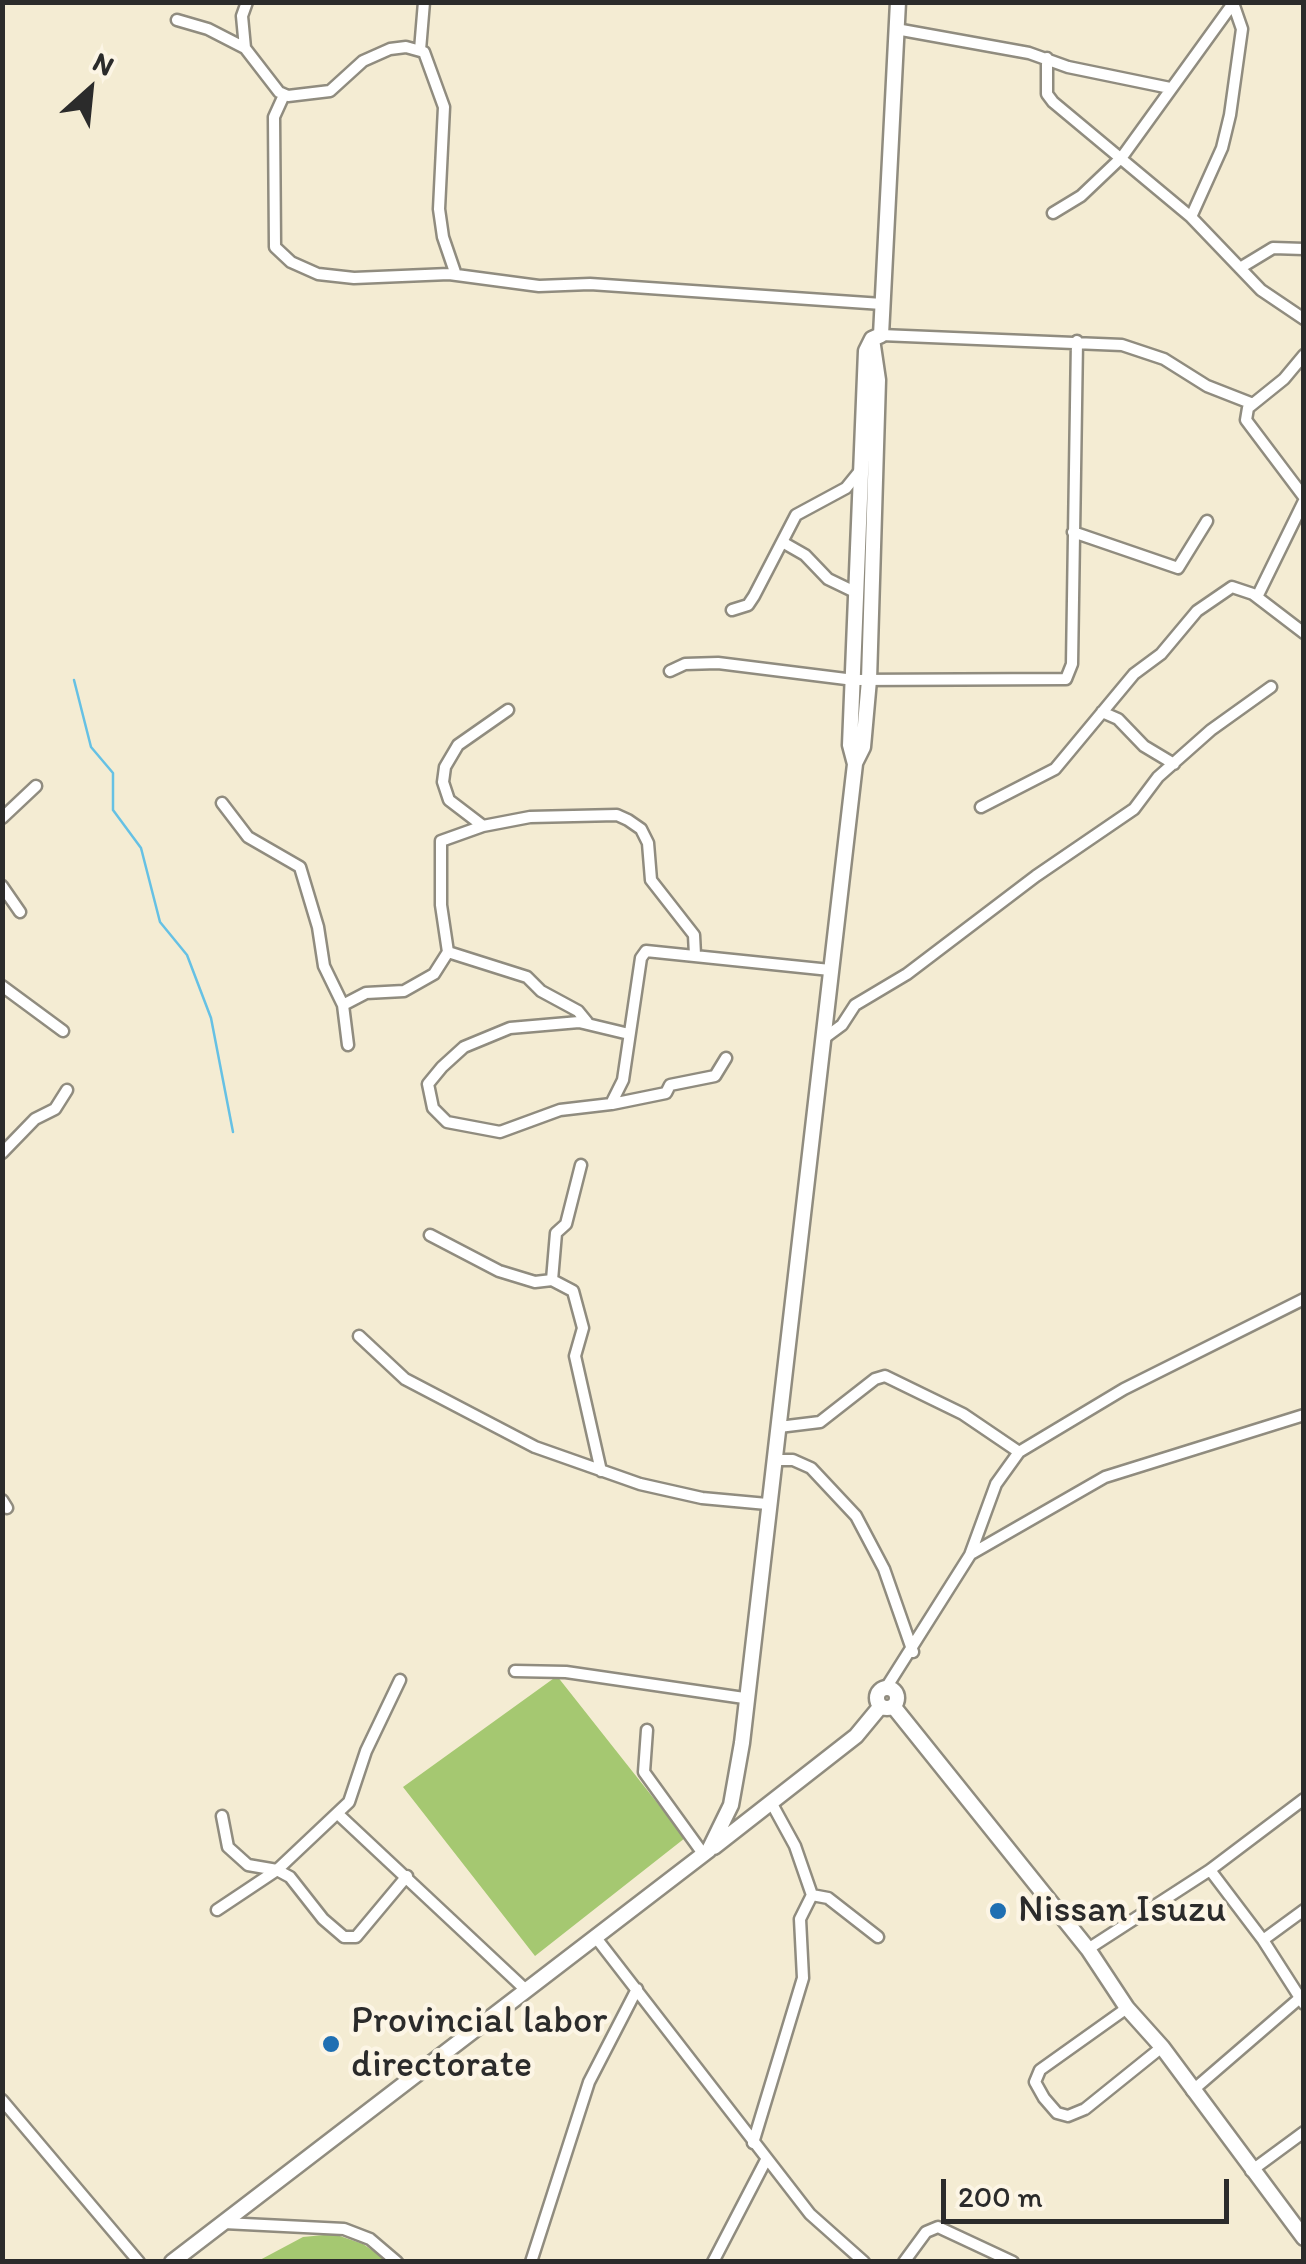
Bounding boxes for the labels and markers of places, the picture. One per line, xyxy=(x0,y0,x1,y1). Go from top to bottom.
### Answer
place label: Nissan Isuzu xyxy=(1018,1888,1226,1934)
marker: Nissan Isuzu xyxy=(987,1900,1009,1922)
place label: Provincial labor directorate xyxy=(351,1999,607,2088)
marker: Provincial labor directorate xyxy=(320,2033,342,2055)

